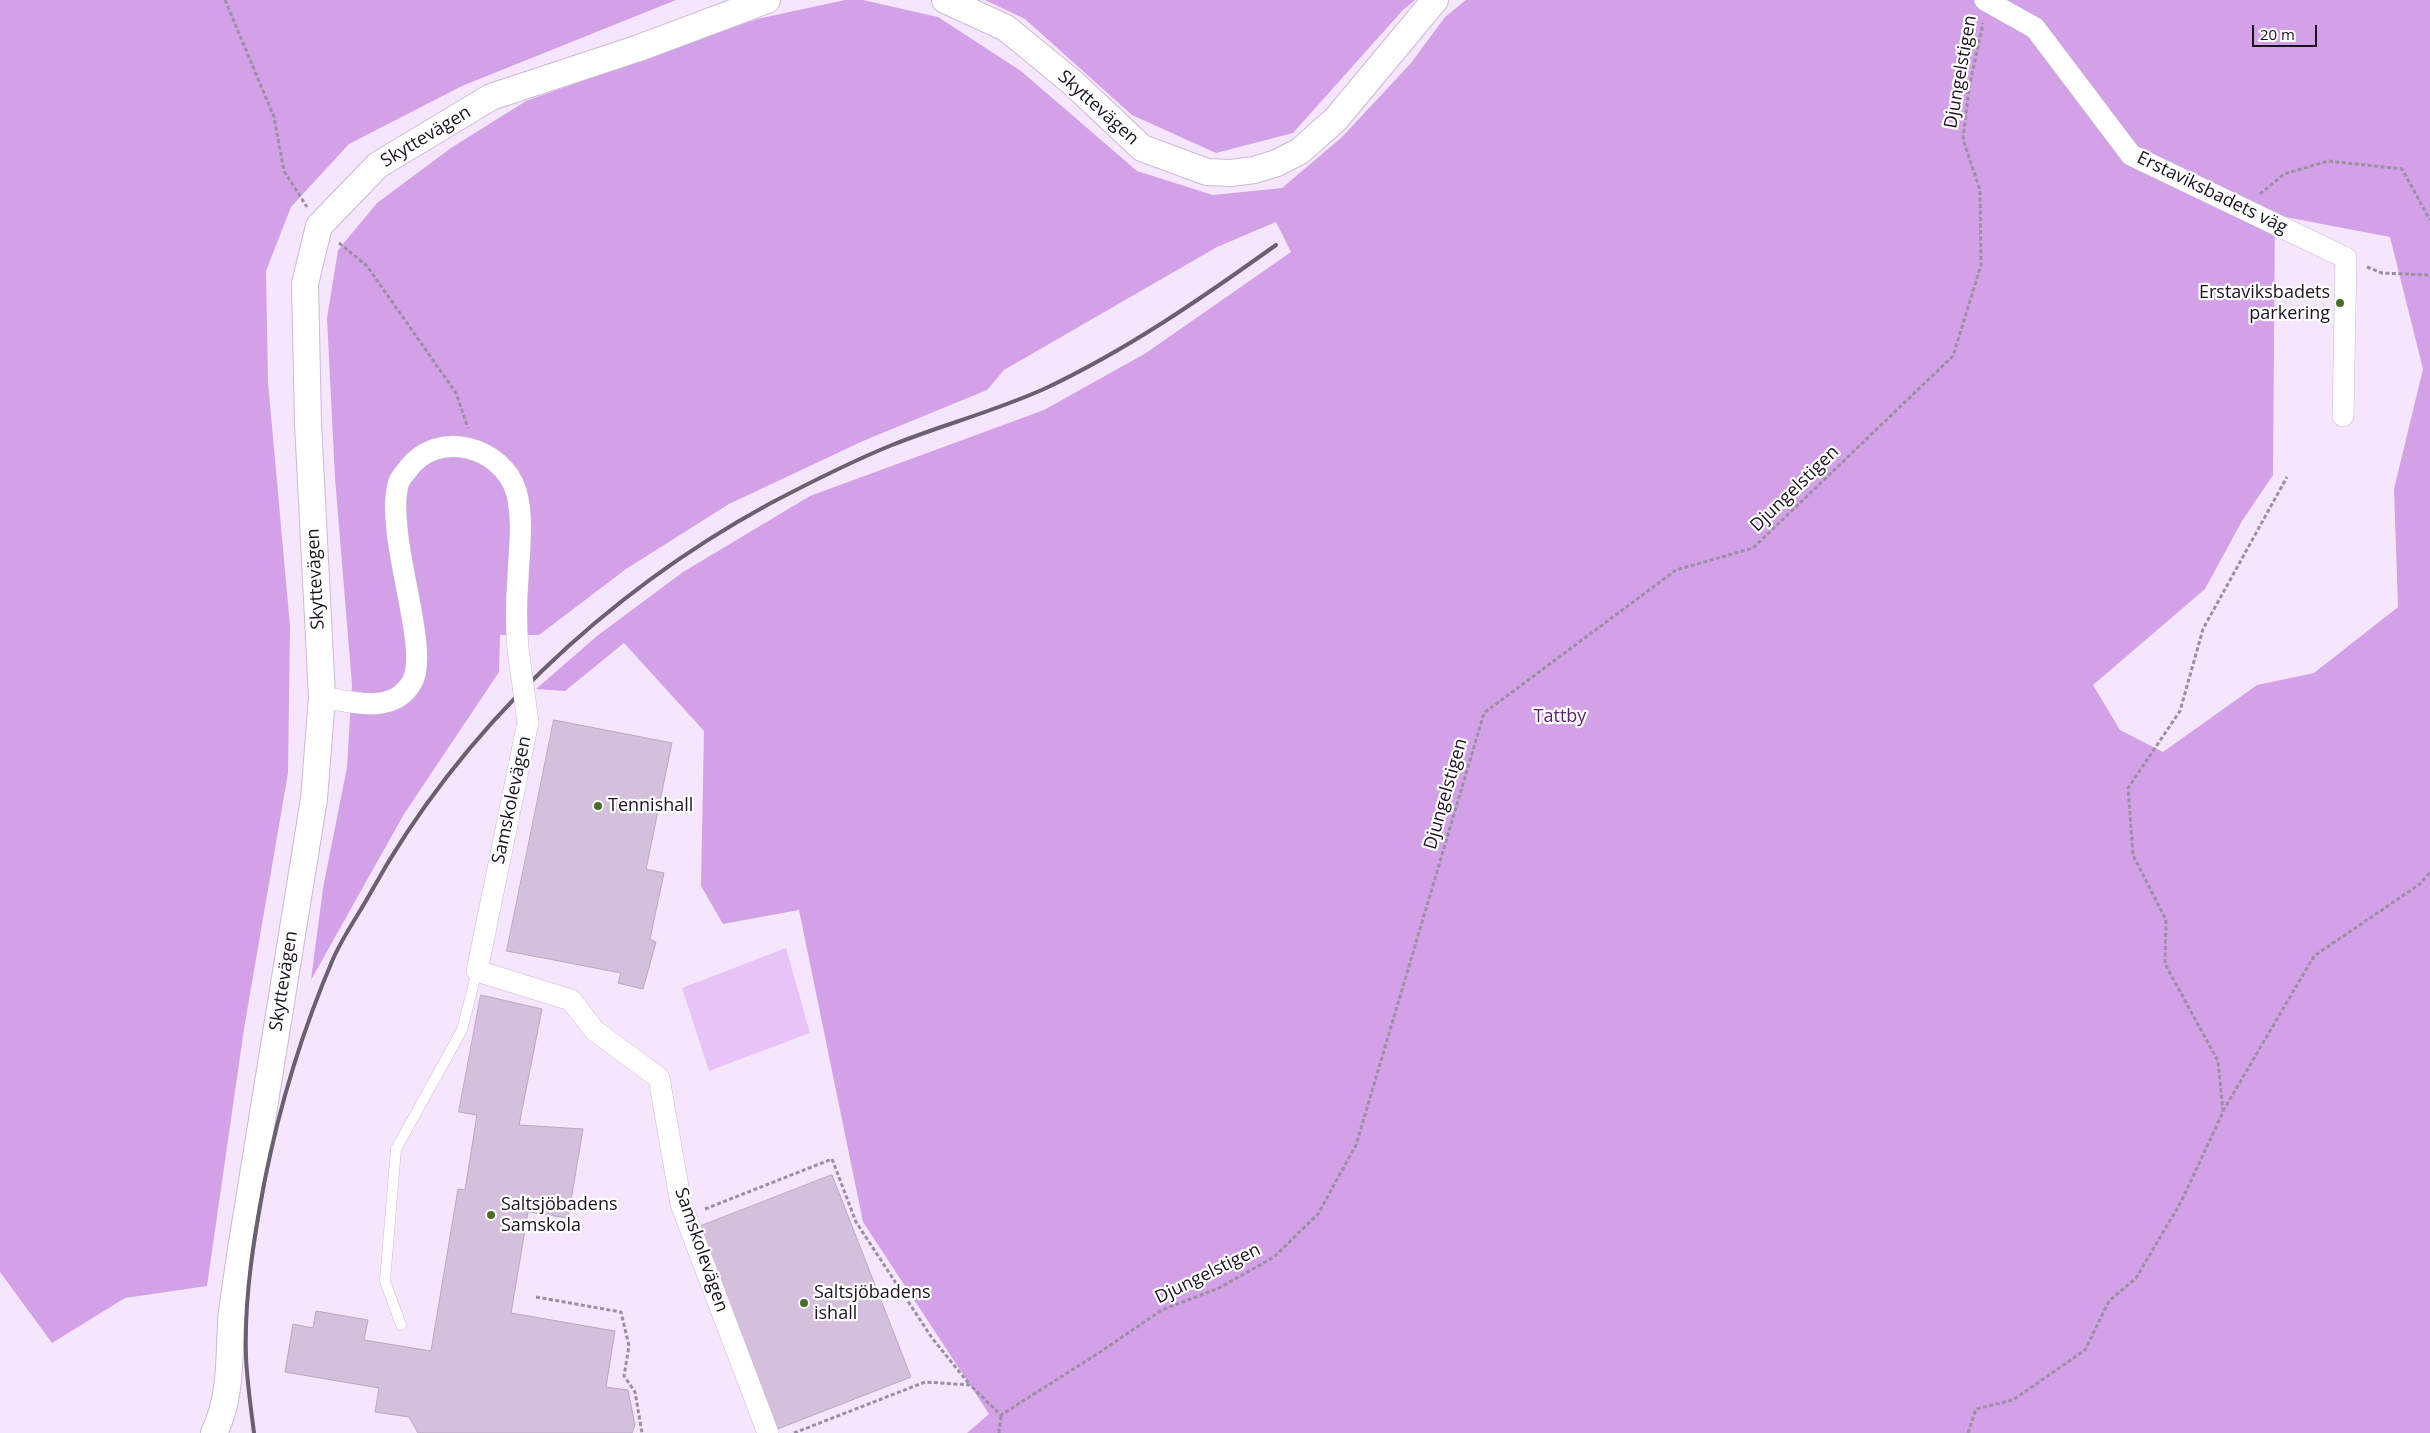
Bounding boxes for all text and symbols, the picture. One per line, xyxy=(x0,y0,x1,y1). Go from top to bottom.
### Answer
street label: Djungelstigen xyxy=(1940,14,1982,130)
scale bar xyxy=(2255,15,2320,47)
text: 20 m xyxy=(2260,24,2295,44)
street label: Skyttevägen xyxy=(1053,66,1143,150)
street label: Skyttevägen xyxy=(377,102,475,172)
street label: Erstaviksbadets väg xyxy=(2133,147,2291,239)
place label: Erstaviksbadets parkering xyxy=(2199,282,2330,324)
marker: Erstaviksbadets parkering xyxy=(2334,297,2346,309)
street label: Djungelstigen xyxy=(1746,441,1844,537)
street label: Skyttevägen xyxy=(303,528,329,630)
park label: Tattby xyxy=(1534,706,1586,728)
street label: Samskolevägen xyxy=(488,734,536,866)
street label: Djungelstigen xyxy=(1420,736,1472,852)
place label: Tennishall xyxy=(608,795,693,817)
marker: Tennishall xyxy=(592,800,604,812)
street label: Skyttevägen xyxy=(265,929,303,1033)
street label: Samskolevägen xyxy=(670,1185,732,1315)
place label: Saltsjöbadens Samskola xyxy=(501,1194,618,1236)
marker: Saltsjöbadens Samskola xyxy=(485,1209,497,1221)
street label: Djungelstigen xyxy=(1152,1239,1264,1309)
place label: Saltsjöbadens ishall xyxy=(814,1282,931,1325)
marker: Saltsjöbadens ishall xyxy=(798,1297,810,1309)

